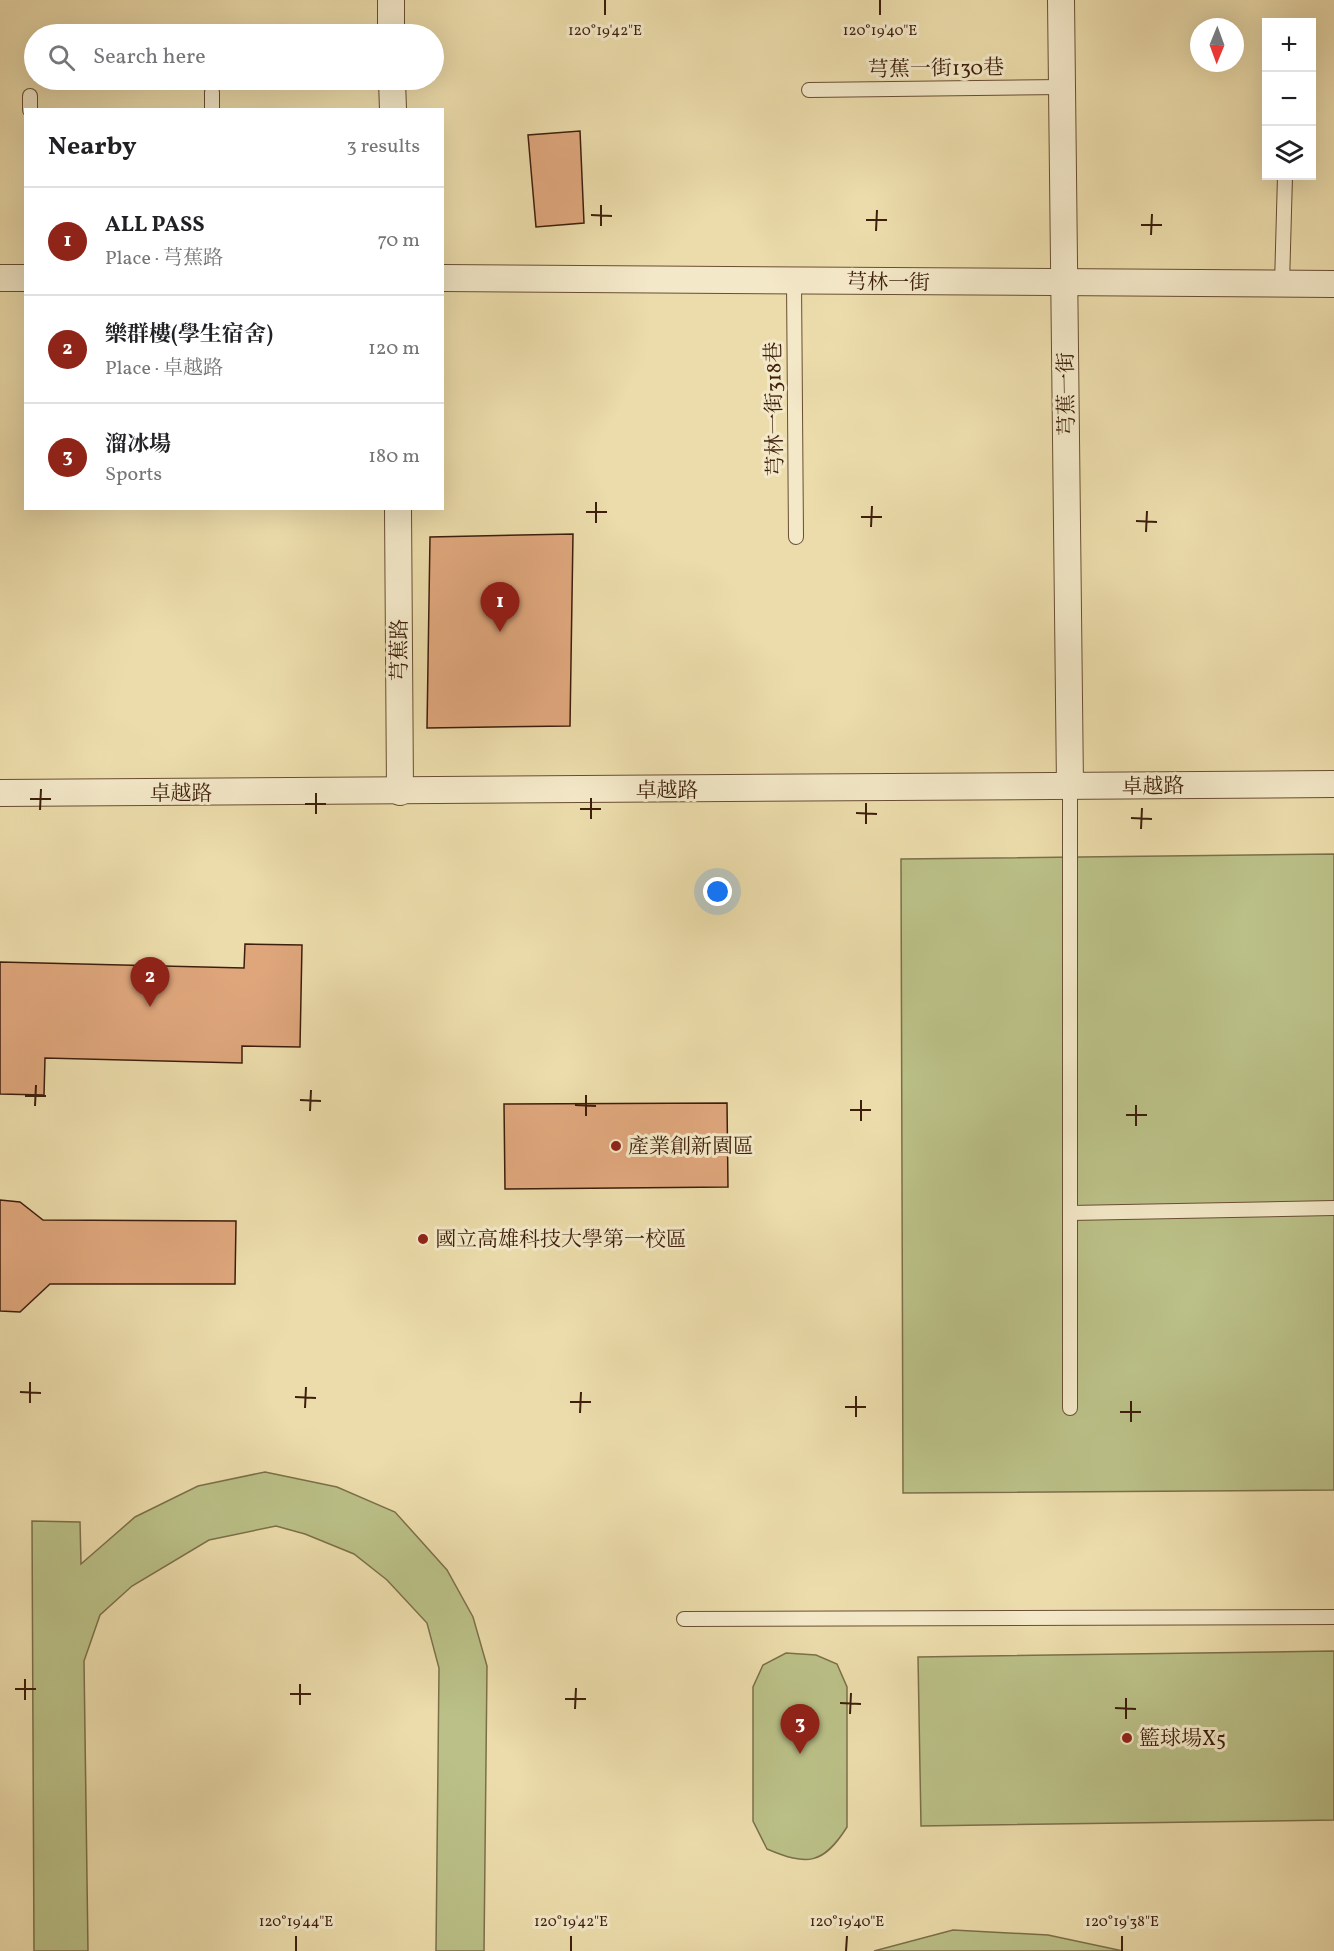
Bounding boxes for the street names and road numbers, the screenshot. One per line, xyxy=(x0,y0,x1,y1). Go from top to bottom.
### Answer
street label: 芎蕉一街130巷 xyxy=(868,54,1004,85)
street label: 芎林一街 xyxy=(846,268,930,299)
street label: 芎林一街318巷 xyxy=(760,341,791,477)
street label: 芎蕉一街 xyxy=(1052,352,1083,436)
street label: 芎蕉路 xyxy=(386,619,415,682)
street label: 卓越路 xyxy=(1121,772,1185,803)
street label: 卓越路 xyxy=(636,777,699,806)
street label: 卓越路 xyxy=(150,780,213,809)

